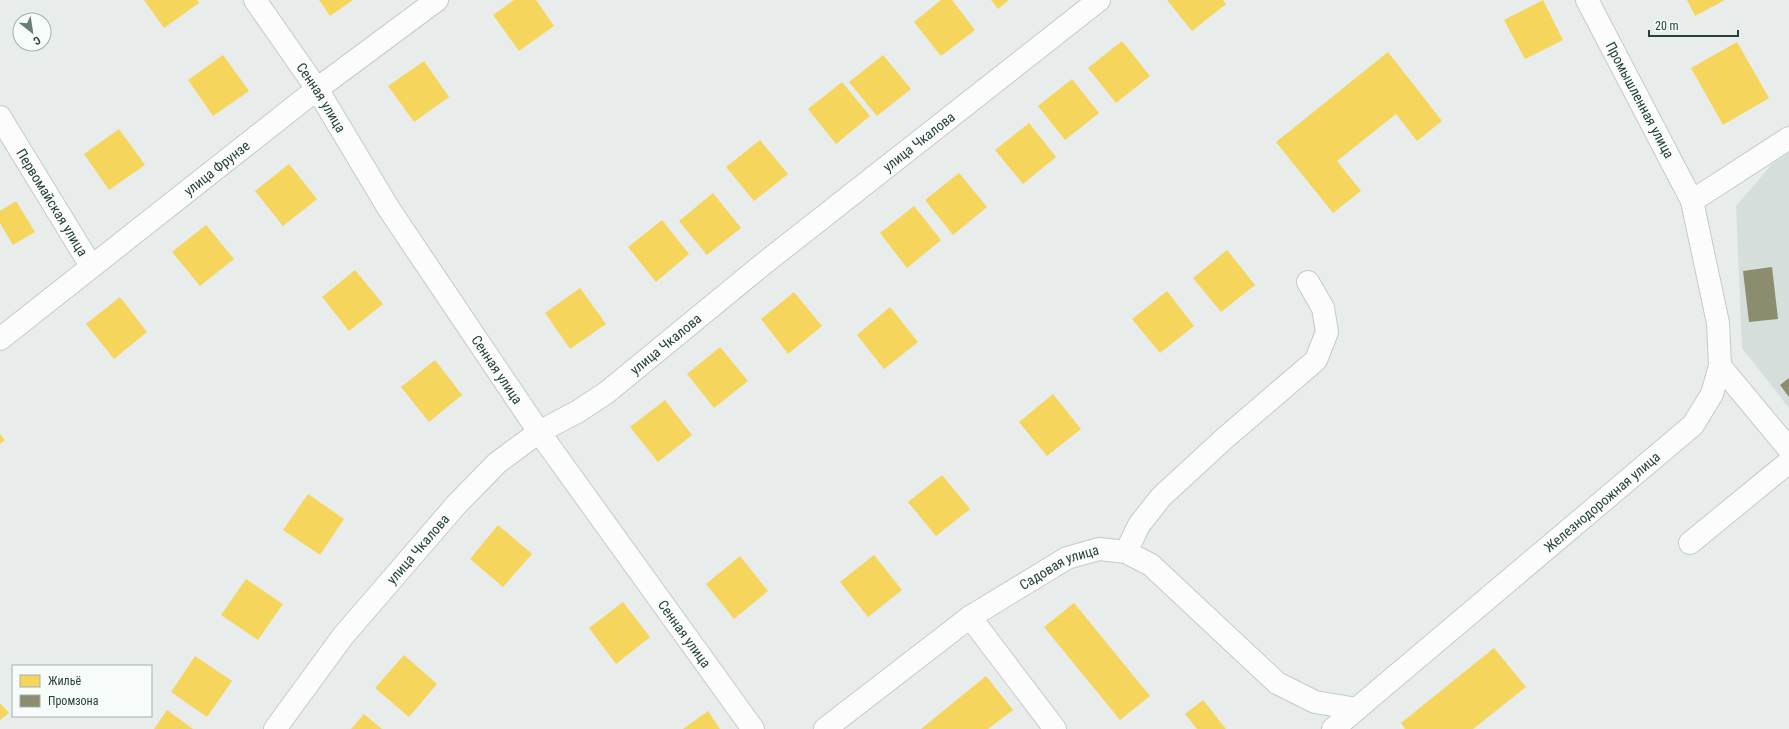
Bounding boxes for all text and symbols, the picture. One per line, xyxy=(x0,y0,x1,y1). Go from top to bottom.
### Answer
north arrow xyxy=(12,12,52,52)
scale bar xyxy=(1649,12,1738,38)
text: 20 m xyxy=(1655,19,1679,33)
text: С xyxy=(31,33,43,47)
street label: Промышленная улица xyxy=(1603,39,1677,161)
street label: Сенная улица xyxy=(293,60,349,135)
street label: улица Чкалова xyxy=(880,109,958,175)
street label: улица Фрунзе xyxy=(181,137,253,199)
street label: Первомайская улица xyxy=(13,146,91,259)
street label: улица Чкалова xyxy=(627,310,704,378)
street label: Сенная улица xyxy=(468,332,526,407)
street label: Железнодорожная улица xyxy=(1541,449,1663,555)
street label: улица Чкалова xyxy=(384,511,452,587)
street label: Садовая улица xyxy=(1017,541,1101,593)
street label: Сенная улица xyxy=(655,597,714,671)
legend xyxy=(12,665,152,717)
text: Жильё xyxy=(48,674,81,688)
text: Промзона xyxy=(48,694,99,708)

